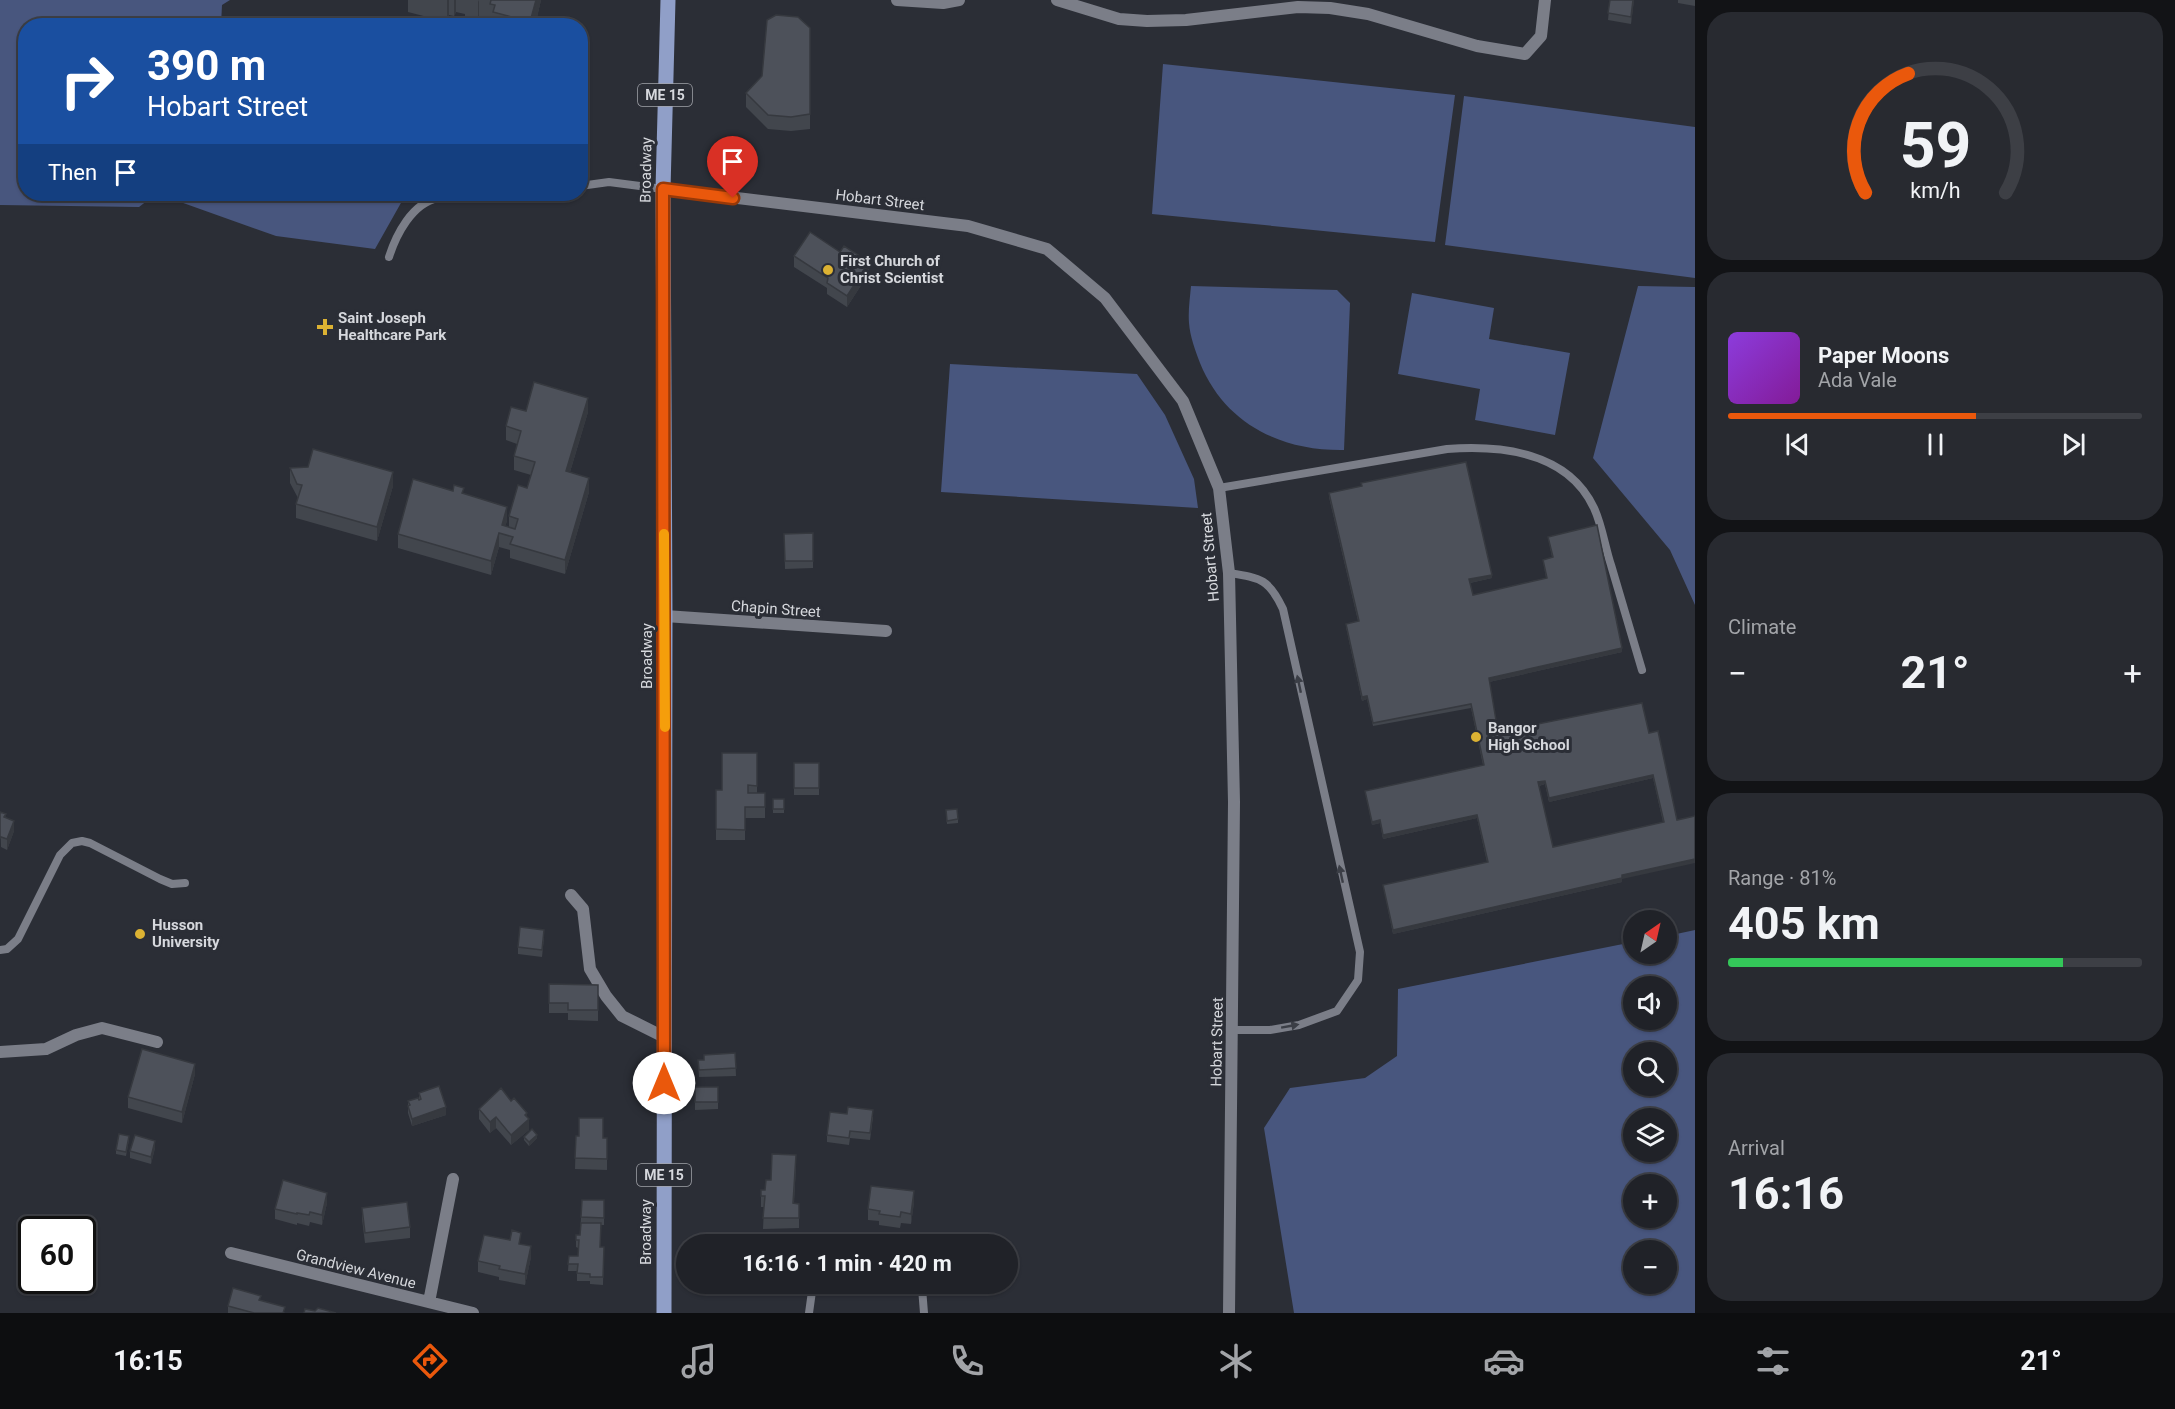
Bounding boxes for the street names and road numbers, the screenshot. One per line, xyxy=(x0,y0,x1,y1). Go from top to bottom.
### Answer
road number: ME 15 xyxy=(638,84,692,106)
street label: Broadway xyxy=(636,137,656,203)
street label: Hobart Street xyxy=(834,186,926,214)
street label: Hobart Street xyxy=(1197,512,1223,602)
street label: Chapin Street xyxy=(731,597,822,621)
street label: Broadway xyxy=(638,623,656,689)
street label: Hobart Street xyxy=(1207,997,1227,1087)
road number: ME 15 xyxy=(637,1164,691,1186)
street label: Broadway xyxy=(637,1199,655,1265)
street label: Grandview Avenue xyxy=(294,1245,418,1293)

